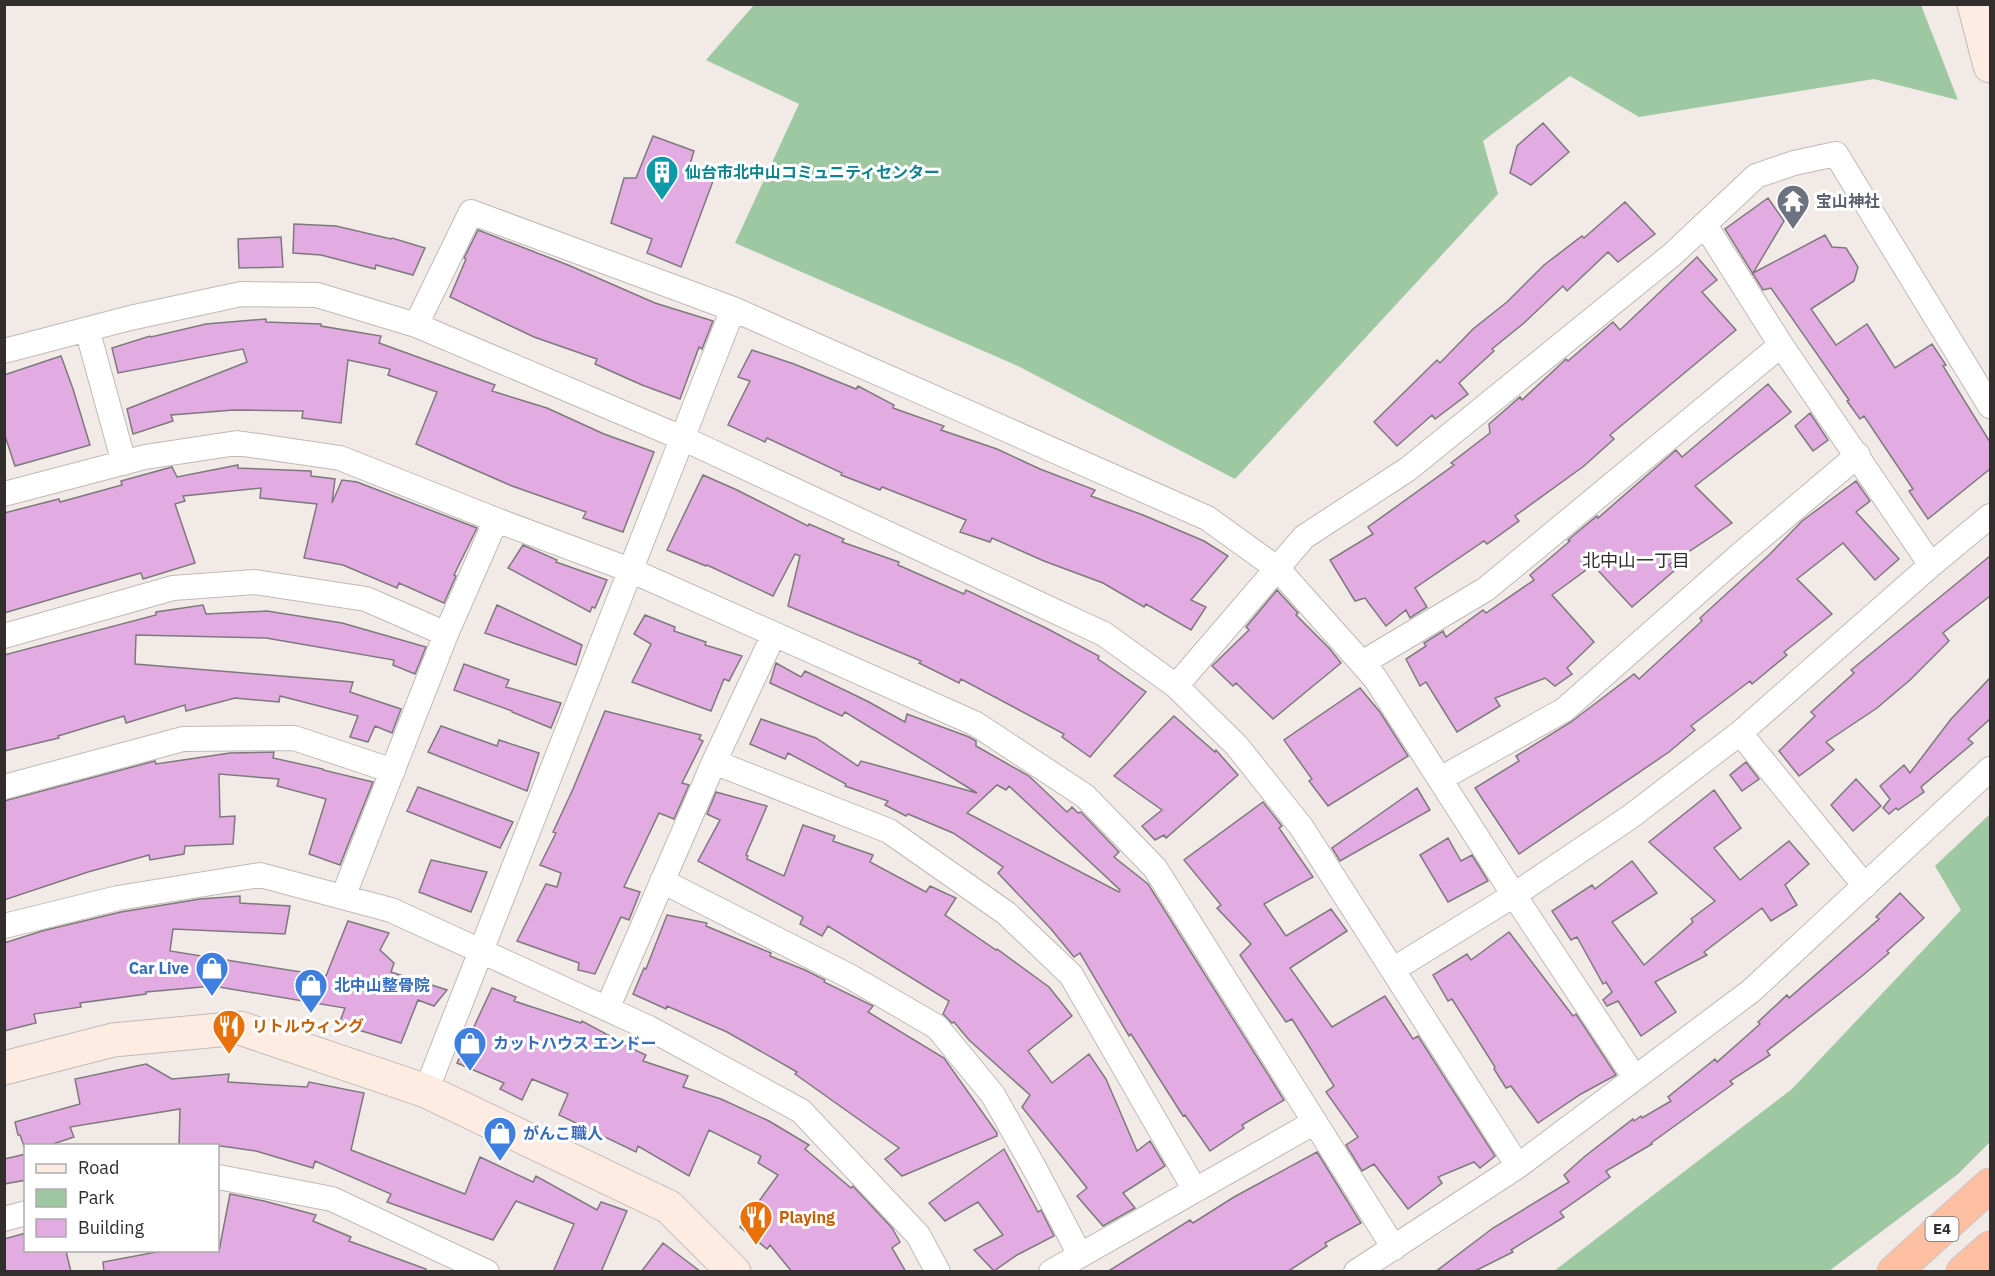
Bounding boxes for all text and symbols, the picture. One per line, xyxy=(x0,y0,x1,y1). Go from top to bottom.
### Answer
building icon: 仙台市北中山コミュニティセンター xyxy=(644,154,680,201)
place label: 仙台市北中山コミュニティセンター xyxy=(684,162,940,182)
temple icon: 宝山神社 xyxy=(1775,183,1811,230)
place label: 宝山神社 xyxy=(1816,191,1880,211)
district label: 北中山一丁目 xyxy=(1582,549,1690,572)
shop icon: Car Live xyxy=(194,950,230,997)
place label: Car Live xyxy=(129,958,189,978)
shop icon: 北中山整骨院 xyxy=(293,967,329,1014)
place label: 北中山整骨院 xyxy=(334,975,430,995)
restaurant icon: リトルウィング xyxy=(211,1008,247,1055)
place label: リトルウィング xyxy=(252,1016,364,1036)
shop icon: カットハウス エンドー xyxy=(452,1025,488,1072)
place label: カットハウス エンドー xyxy=(493,1033,657,1053)
shop icon: がんこ職人 xyxy=(482,1115,518,1162)
place label: がんこ職人 xyxy=(523,1123,603,1143)
legend xyxy=(24,1144,219,1252)
text: Road xyxy=(78,1156,119,1179)
text: Park xyxy=(78,1186,115,1209)
restaurant icon: Playing xyxy=(738,1199,774,1246)
place label: Playing xyxy=(779,1207,835,1227)
text: Building xyxy=(78,1216,145,1239)
road number: E4 xyxy=(1926,1217,1958,1241)

